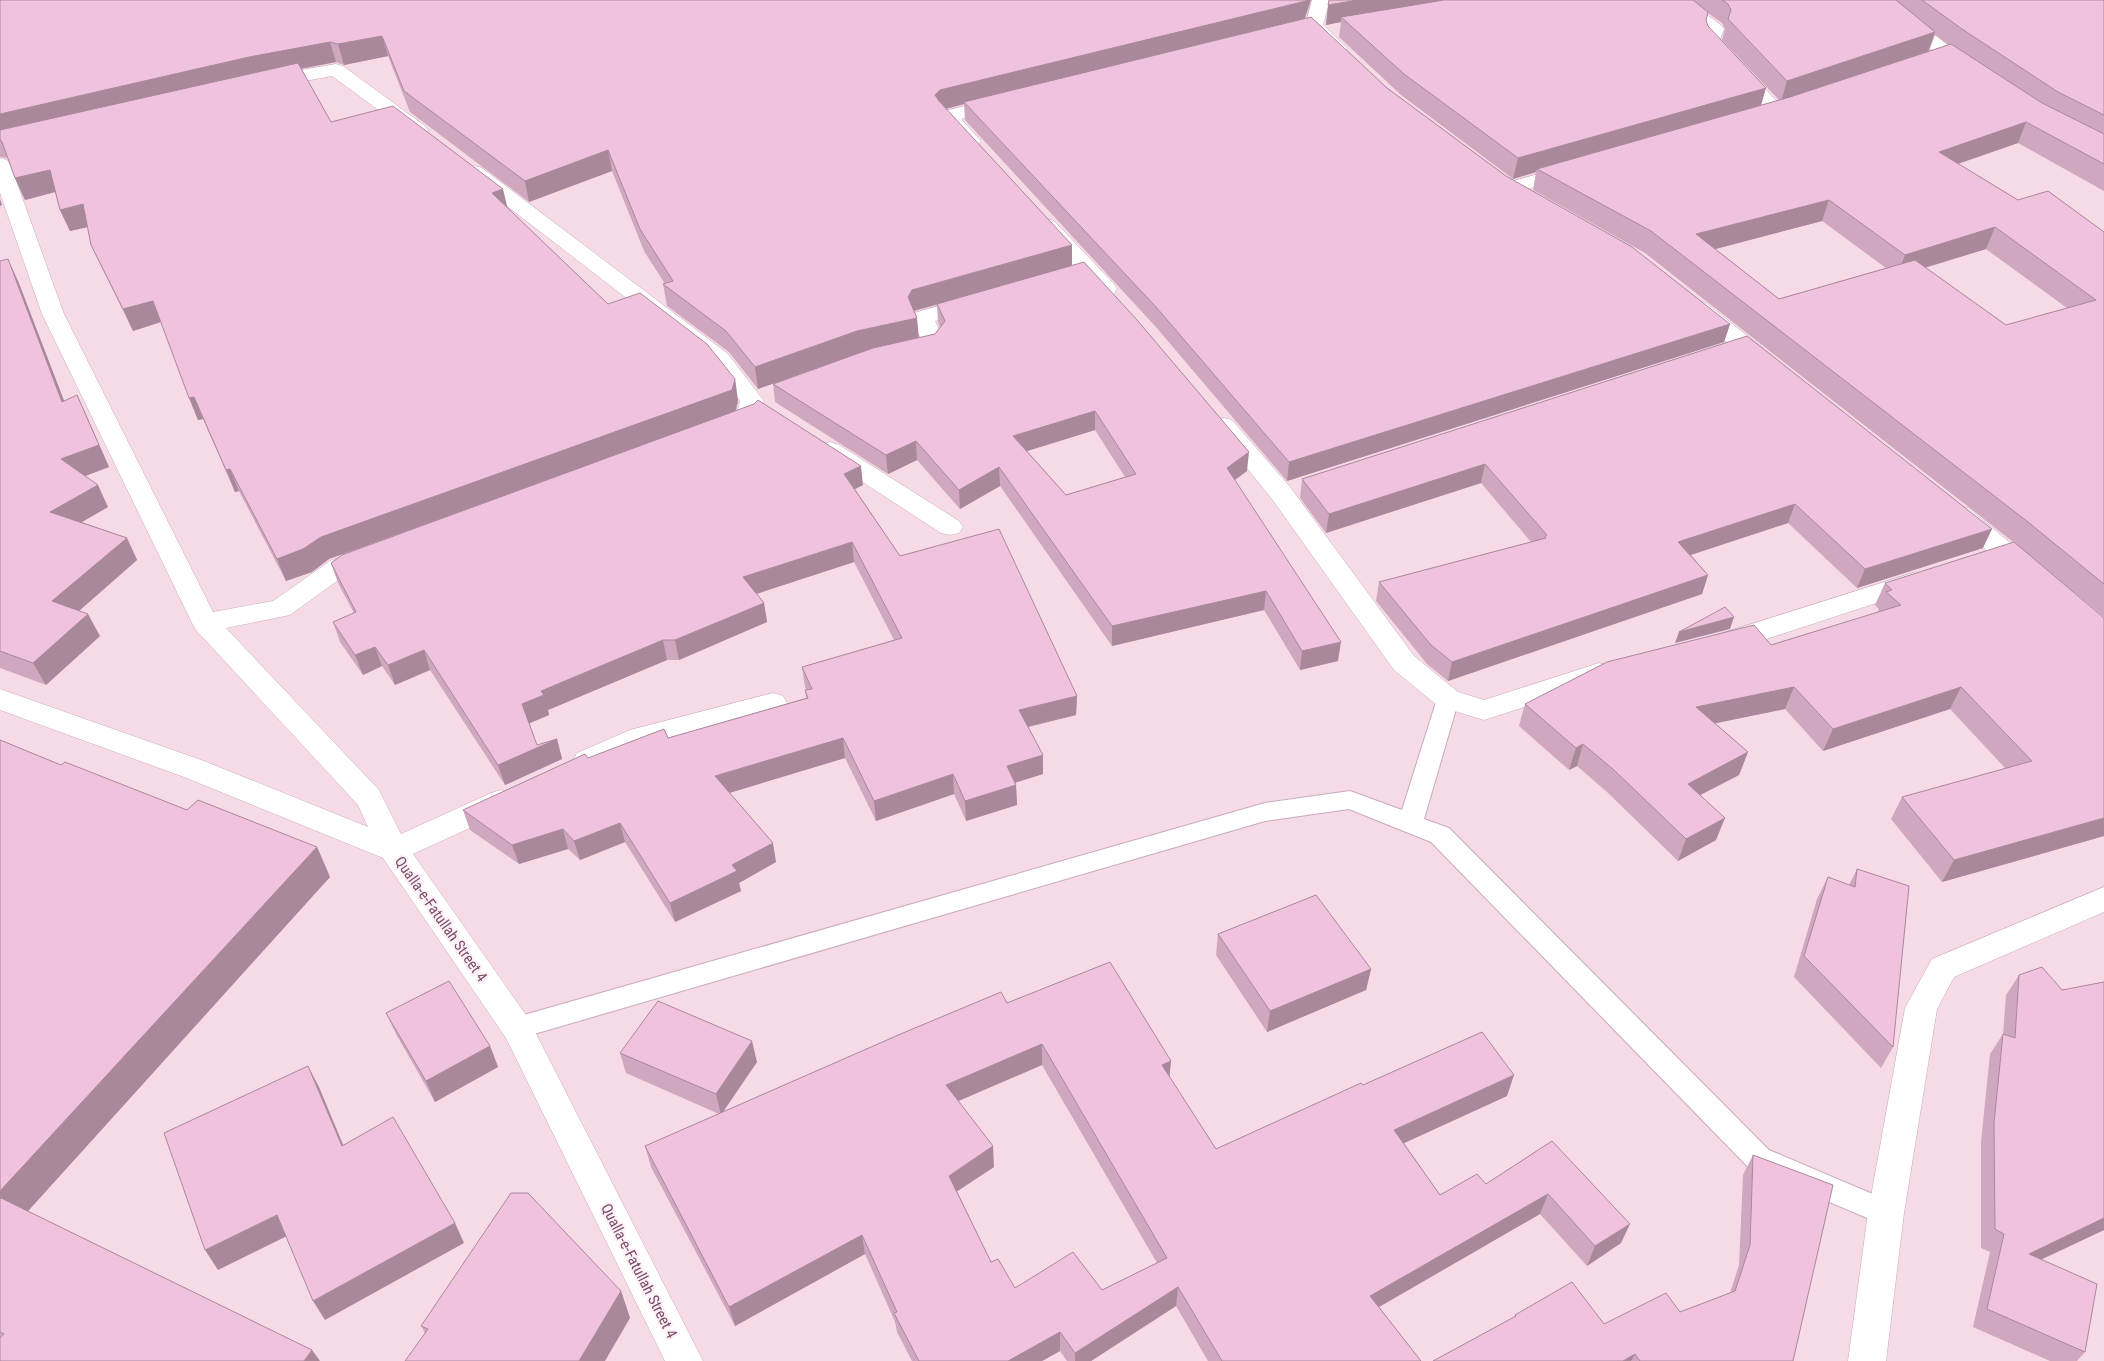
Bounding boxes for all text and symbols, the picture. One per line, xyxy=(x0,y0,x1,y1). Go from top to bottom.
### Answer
street label: Qualla-e-Fatullah Street 4 xyxy=(391,853,491,985)
street label: Qualla-e-Fatullah Street 4 xyxy=(597,1201,681,1341)

